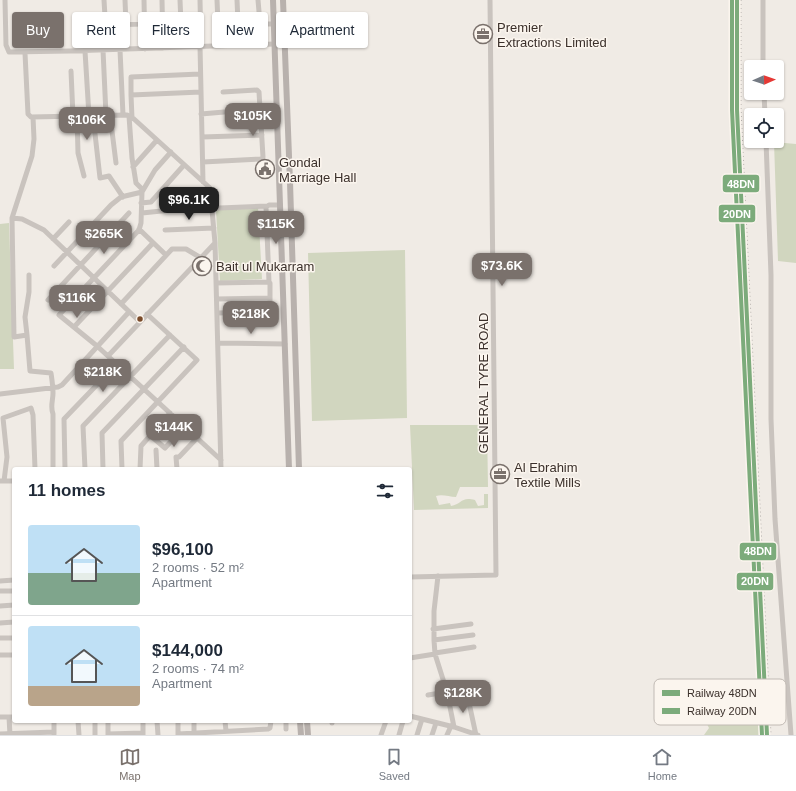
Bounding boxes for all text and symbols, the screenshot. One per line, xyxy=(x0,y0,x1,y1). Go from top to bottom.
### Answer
chip: Buy xyxy=(12,12,64,48)
chip: Rent xyxy=(72,12,130,48)
chip: Filters xyxy=(138,12,204,48)
chip: New xyxy=(212,12,268,48)
chip: Apartment xyxy=(276,12,368,48)
place label: Premier Extractions Limited xyxy=(497,20,607,50)
office icon: Premier Extractions Limited xyxy=(472,23,494,45)
north arrow xyxy=(744,60,784,100)
map controls xyxy=(744,60,784,148)
pin: $105K xyxy=(225,103,281,137)
pin: $106K xyxy=(59,107,115,141)
text: $105K xyxy=(234,108,272,123)
button: locate xyxy=(744,108,784,148)
text: $106K xyxy=(68,112,106,127)
place label: Gondal Marriage Hall xyxy=(279,155,356,185)
public building icon: Gondal Marriage Hall xyxy=(254,158,276,180)
line badge: 48DN xyxy=(722,174,760,193)
text: 48DN xyxy=(727,178,755,190)
pin: $96.1K xyxy=(156,187,222,221)
text: $96.1K xyxy=(168,192,210,207)
line badge: 20DN xyxy=(718,204,756,223)
text: 20DN xyxy=(723,208,751,220)
pin: $115K xyxy=(248,211,304,245)
text: $115K xyxy=(257,216,295,231)
pin: $265K xyxy=(76,221,132,255)
text: $265K xyxy=(85,226,123,241)
pin: $73.6K xyxy=(469,253,535,287)
mosque icon: Bait ul Mukarram xyxy=(191,255,213,277)
text: $73.6K xyxy=(481,258,523,273)
place label: Bait ul Mukarram xyxy=(216,259,314,274)
pin: $116K xyxy=(49,285,105,319)
text: $116K xyxy=(58,290,96,305)
pin: $218K xyxy=(223,301,279,335)
text: $218K xyxy=(232,306,270,321)
street label: GENERAL TYRE ROAD xyxy=(476,313,491,453)
unlabelled marker xyxy=(135,314,145,324)
pin: $218K xyxy=(75,359,131,393)
text: $218K xyxy=(84,364,122,379)
pin: $144K xyxy=(146,414,202,448)
text: $144K xyxy=(155,419,193,434)
place label: Al Ebrahim Textile Mills xyxy=(514,460,581,490)
office icon: Al Ebrahim Textile Mills xyxy=(489,463,511,485)
icon: filters xyxy=(374,480,396,502)
text: 11 homes xyxy=(28,481,106,500)
text: $96,100 xyxy=(152,540,213,559)
icon: home xyxy=(60,541,108,589)
line badge: 48DN xyxy=(739,542,777,561)
text: 48DN xyxy=(744,545,772,557)
text: 2 rooms · 52 m² xyxy=(152,560,244,575)
line badge: 20DN xyxy=(736,572,774,591)
text: Apartment xyxy=(152,575,212,590)
text: 20DN xyxy=(741,575,769,587)
text: $144,000 xyxy=(152,641,223,660)
icon: home xyxy=(60,642,108,690)
text: 2 rooms · 74 m² xyxy=(152,661,244,676)
text: Apartment xyxy=(152,676,212,691)
legend xyxy=(654,679,786,725)
pin: $128K xyxy=(435,680,491,714)
text: $128K xyxy=(444,685,482,700)
text: Railway 48DN xyxy=(687,687,757,699)
text: Railway 20DN xyxy=(687,705,757,717)
tab: Map xyxy=(119,746,141,782)
tab: Saved xyxy=(379,746,410,782)
tab: Home xyxy=(648,746,677,782)

